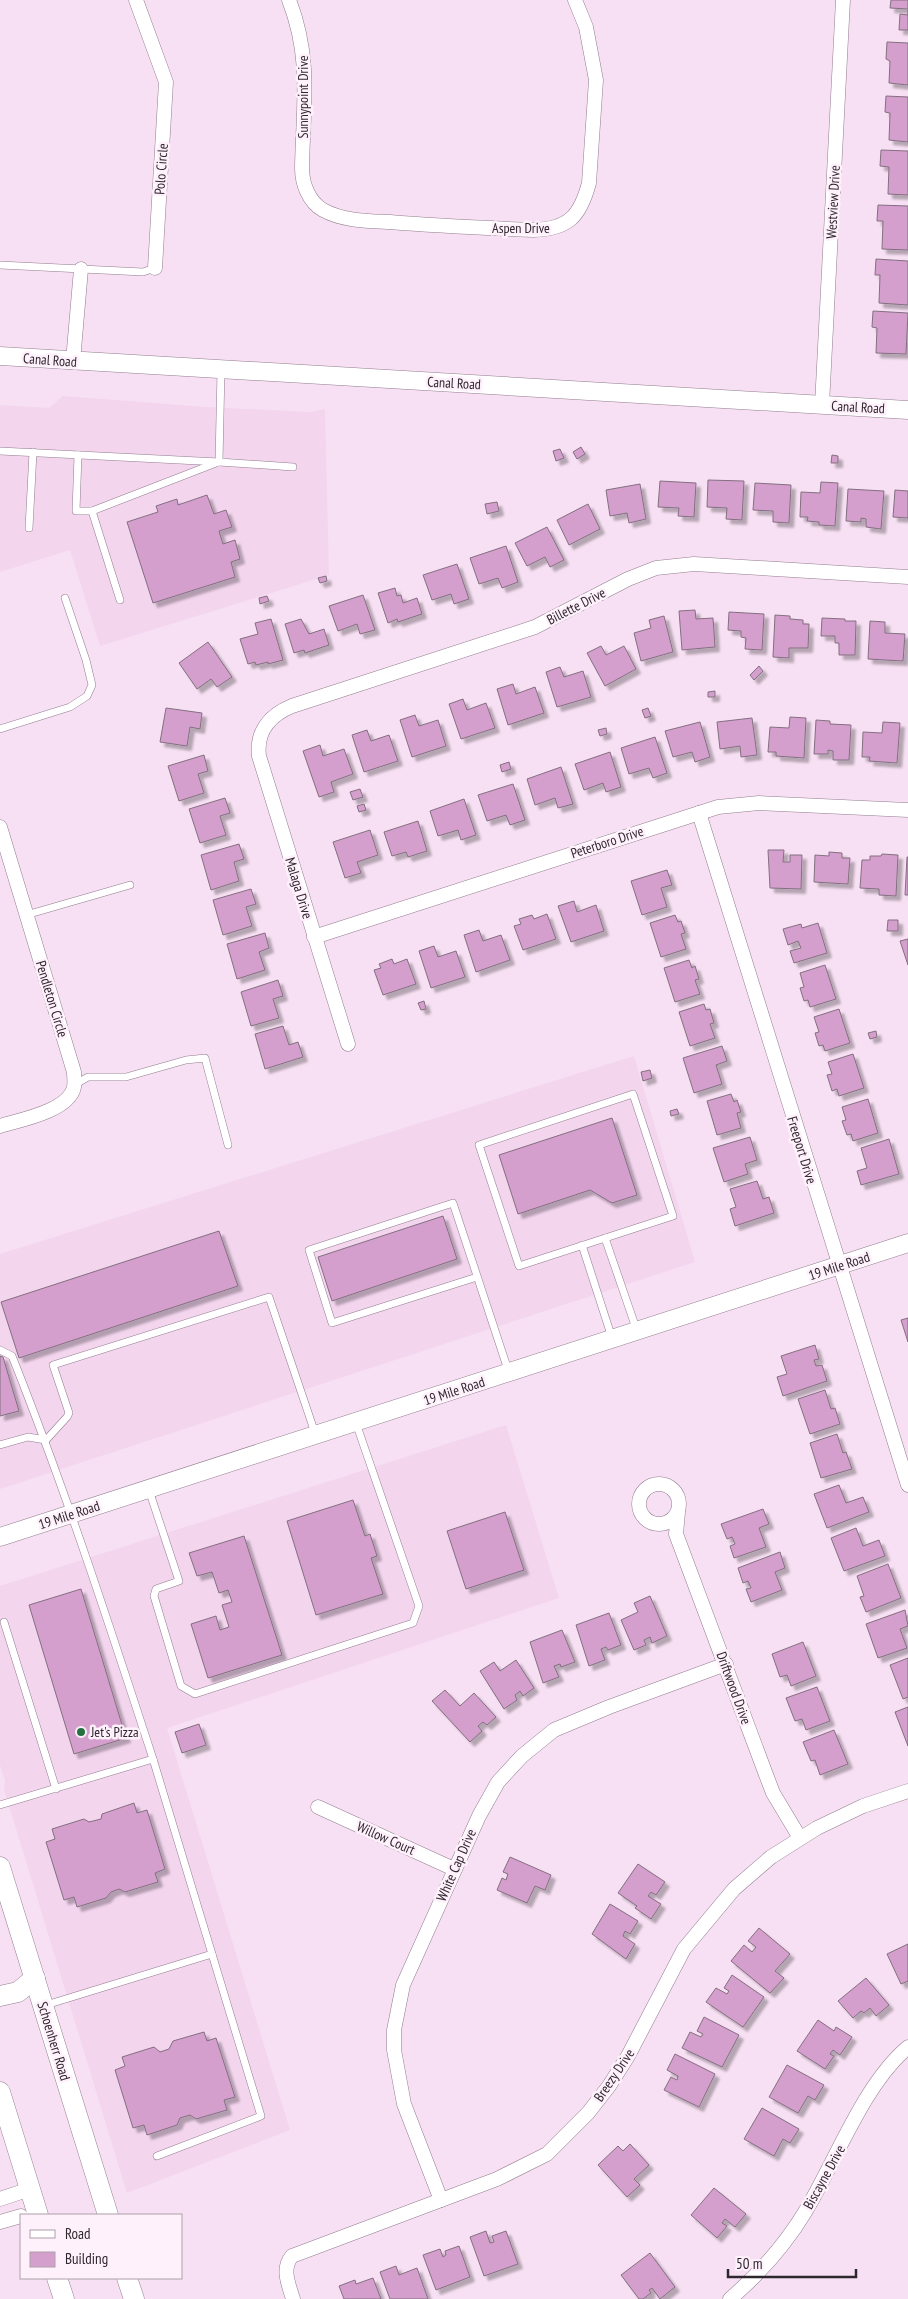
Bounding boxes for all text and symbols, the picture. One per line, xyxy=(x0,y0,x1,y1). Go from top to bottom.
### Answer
street label: Sunnypoint Drive xyxy=(294,55,312,139)
street label: Polo Circle xyxy=(150,142,172,195)
street label: Westview Drive xyxy=(822,165,844,239)
street label: Aspen Drive xyxy=(492,219,550,237)
street label: Canal Road xyxy=(23,349,77,371)
street label: Canal Road xyxy=(427,373,481,393)
street label: Canal Road xyxy=(831,397,885,417)
street label: Billette Drive xyxy=(544,583,609,628)
street label: Peterboro Drive xyxy=(568,822,646,862)
street label: Malaga Drive xyxy=(281,855,317,921)
street label: Pendleton Circle xyxy=(32,959,72,1040)
street label: Freeport Drive xyxy=(783,1114,821,1186)
street label: 19 Mile Road xyxy=(806,1248,872,1284)
street label: 19 Mile Road xyxy=(421,1373,487,1409)
street label: 19 Mile Road xyxy=(36,1497,102,1533)
street label: Driftwood Drive xyxy=(713,1649,756,1727)
place label: Jet's Pizza xyxy=(90,1723,139,1741)
marker: Jet's Pizza xyxy=(75,1726,87,1738)
street label: Willow Court xyxy=(354,1817,418,1859)
street label: White Cap Drive xyxy=(432,1826,480,1904)
street label: Schoenherr Road xyxy=(33,1999,75,2083)
street label: Breezy Drive xyxy=(590,2045,638,2105)
street label: Biscayne Drive xyxy=(799,2142,849,2212)
legend xyxy=(20,2214,182,2279)
text: Road xyxy=(65,2224,91,2243)
scale bar xyxy=(728,2246,856,2278)
text: Building xyxy=(65,2249,108,2268)
text: 50 m xyxy=(736,2254,762,2273)

